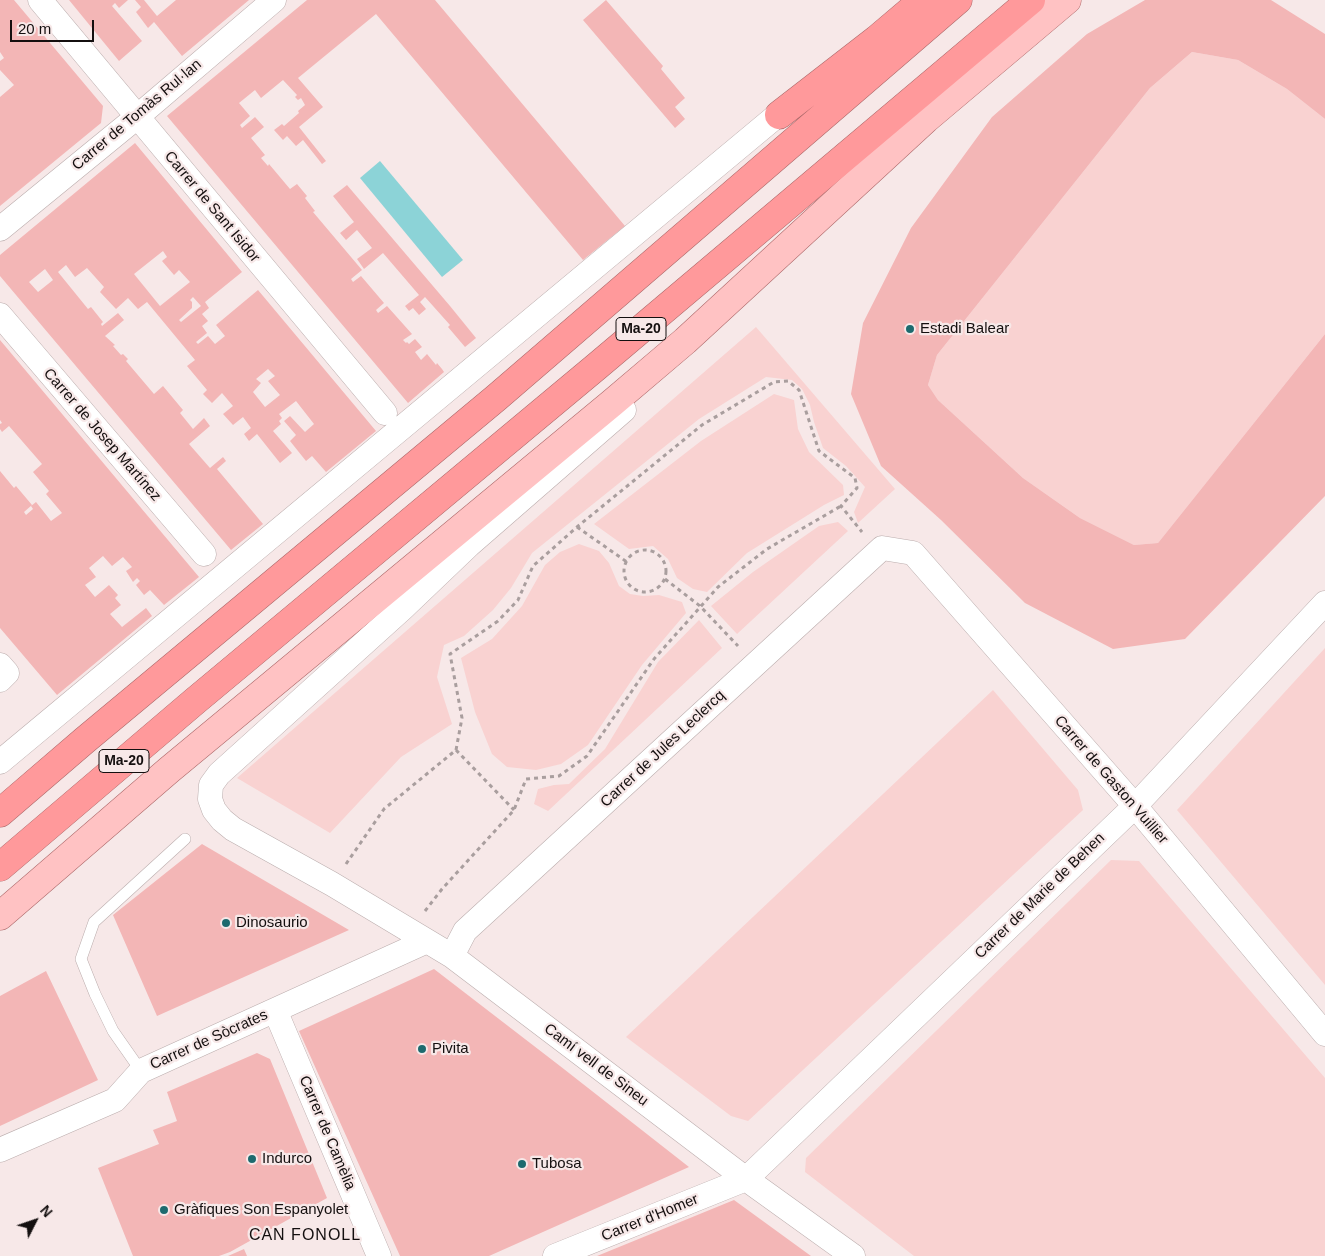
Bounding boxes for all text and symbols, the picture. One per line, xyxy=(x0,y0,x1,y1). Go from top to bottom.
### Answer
scale bar xyxy=(12,10,96,42)
text: 20 m xyxy=(18,20,51,37)
street label: Carrer de Tomàs Rul·lan xyxy=(69,56,205,174)
street label: Carrer de Sant Isidor xyxy=(160,148,264,266)
road number: Ma-20 xyxy=(616,318,666,340)
place label: Estadi Balear xyxy=(920,320,1009,338)
marker: Estadi Balear xyxy=(904,323,916,335)
street label: Carrer de Josep Martínez xyxy=(39,365,165,505)
street label: Carrer de Jules Leclercq xyxy=(597,687,729,811)
street label: Carrer de Gaston Vuillier xyxy=(1050,712,1172,848)
road number: Ma-20 xyxy=(99,749,149,772)
street label: Carrer de Marie de Behen xyxy=(971,829,1109,963)
place label: Dinosaurio xyxy=(236,914,308,932)
marker: Dinosaurio xyxy=(220,917,232,929)
street label: Carrer de Sòcrates xyxy=(147,1006,271,1074)
street label: Camí vell de Sineu xyxy=(540,1020,652,1110)
place label: Pivita xyxy=(432,1040,469,1058)
marker: Pivita xyxy=(416,1043,428,1055)
street label: Carrer de Camèlia xyxy=(295,1073,359,1193)
place label: Indurco xyxy=(262,1150,312,1168)
marker: Indurco xyxy=(246,1153,258,1165)
place label: Tubosa xyxy=(532,1155,581,1173)
marker: Tubosa xyxy=(516,1158,528,1170)
street label: Carrer d'Homer xyxy=(599,1190,701,1246)
north arrow xyxy=(10,1196,60,1246)
place label: Gràfiques Son Espanyolet xyxy=(174,1201,348,1219)
text: N xyxy=(37,1202,56,1220)
marker: Gràfiques Son Espanyolet xyxy=(158,1204,170,1216)
district label: CAN FONOLL xyxy=(248,1226,362,1246)

